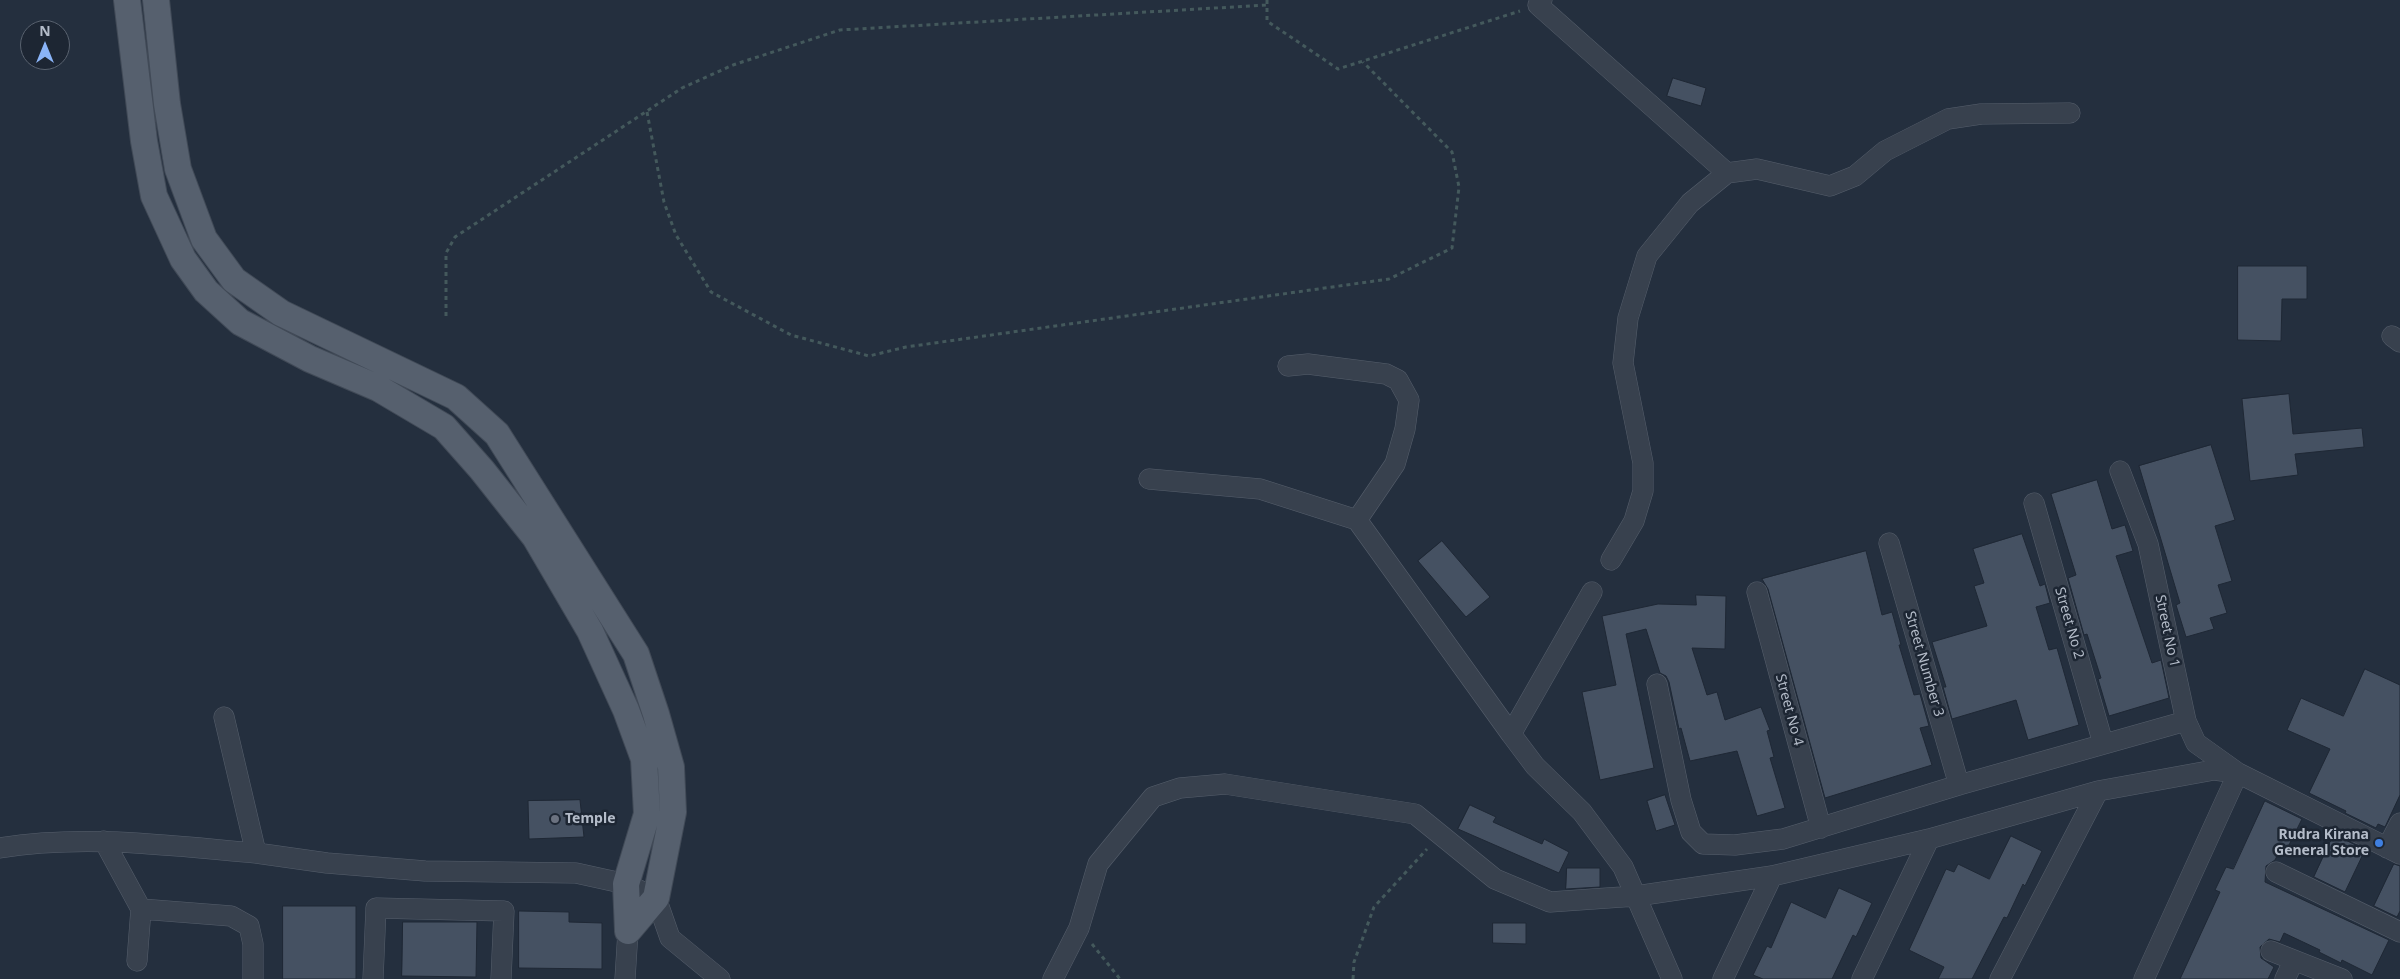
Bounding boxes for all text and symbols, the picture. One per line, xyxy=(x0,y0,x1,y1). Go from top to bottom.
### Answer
north arrow xyxy=(20,20,70,70)
text: N xyxy=(39,21,51,40)
street label: Street No 2 xyxy=(2051,585,2087,661)
street label: Street No 1 xyxy=(2151,593,2183,669)
street label: Street Number 3 xyxy=(1901,609,1947,719)
street label: Street No 4 xyxy=(1771,672,1807,748)
place label: Temple xyxy=(565,811,615,827)
marker: Temple xyxy=(549,813,561,825)
place label: Rudra Kirana General Store xyxy=(2274,827,2369,860)
marker: Rudra Kirana General Store xyxy=(2373,837,2385,849)

